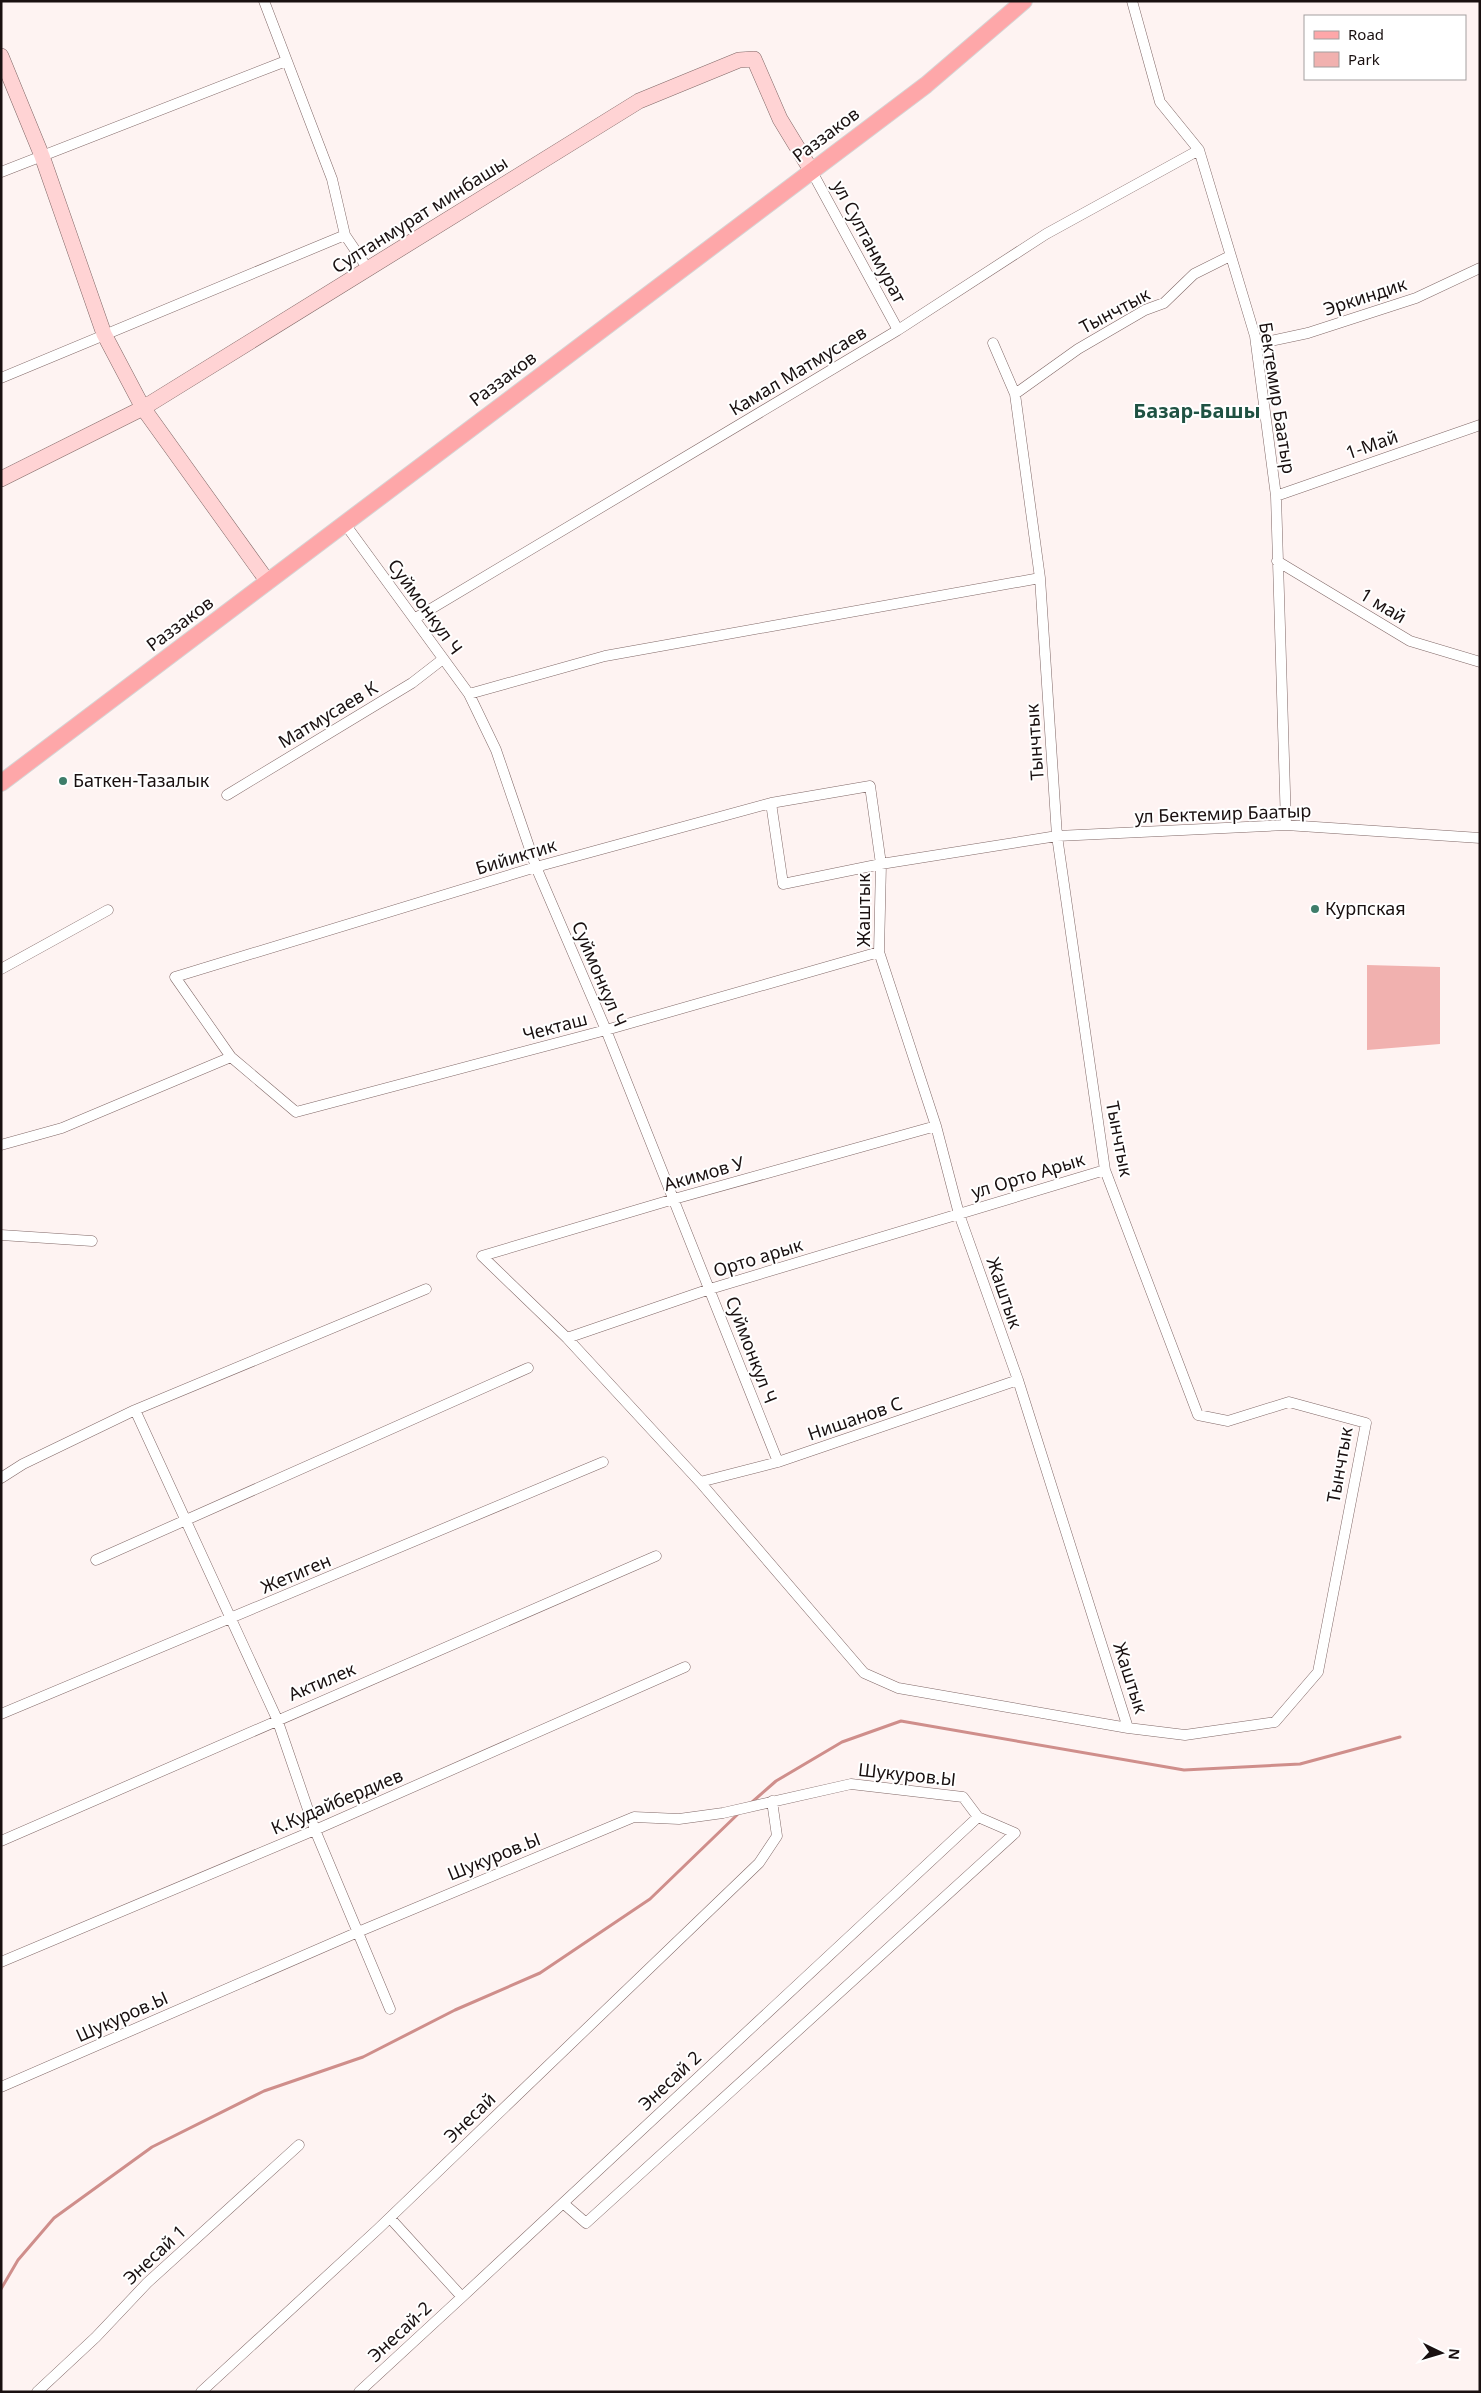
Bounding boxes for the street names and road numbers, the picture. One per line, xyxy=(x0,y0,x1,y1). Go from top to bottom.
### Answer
street label: Раззаков xyxy=(787,101,864,167)
street label: Султанмурат минбашы xyxy=(327,150,512,278)
street label: ул Султанмурат xyxy=(827,176,913,307)
street label: Эркиндик xyxy=(1320,271,1410,321)
street label: Тынчтык xyxy=(1075,281,1154,339)
street label: Камал Матмусаев xyxy=(724,320,871,421)
street label: Бектемир Баатыр xyxy=(1254,320,1302,475)
street label: Раззаков xyxy=(464,345,541,411)
street label: 1-Май xyxy=(1342,424,1401,464)
street label: Суймонкул Ч xyxy=(383,554,469,659)
street label: 1 май xyxy=(1356,582,1411,628)
street label: Раззаков xyxy=(141,590,218,656)
street label: Матмусаев К xyxy=(273,675,382,753)
street label: Тынчтык xyxy=(1019,703,1049,781)
street label: ул Бектемир Баатыр xyxy=(1134,798,1312,828)
street label: Бийиктик xyxy=(472,832,559,880)
street label: Жаштык xyxy=(851,873,875,947)
street label: Суймонкул Ч xyxy=(567,917,633,1030)
street label: Чекташ xyxy=(520,1006,590,1046)
street label: Тынчтык xyxy=(1101,1099,1139,1179)
street label: ул Орто Арык xyxy=(968,1146,1088,1204)
street label: Акимов У xyxy=(661,1150,748,1196)
street label: Орто арык xyxy=(710,1232,806,1282)
street label: Жаштык xyxy=(982,1254,1028,1332)
street label: Суймонкул Ч xyxy=(721,1293,783,1407)
street label: Нишанов С xyxy=(804,1391,905,1445)
street label: Тынчтык xyxy=(1321,1425,1358,1505)
street label: Жетиген xyxy=(257,1548,334,1599)
street label: Жаштык xyxy=(1108,1639,1154,1717)
street label: Актилек xyxy=(284,1656,359,1706)
street label: Шукуров.Ы xyxy=(857,1757,957,1791)
street label: К.Кудайбердиев xyxy=(267,1762,406,1840)
street label: Шукуров.Ы xyxy=(444,1827,544,1886)
street label: Шукуров.Ы xyxy=(72,1985,171,2047)
street label: Энесай 2 xyxy=(633,2045,706,2116)
street label: Энесай xyxy=(438,2087,500,2148)
street label: Энесай 1 xyxy=(118,2219,191,2290)
street label: Энесай-2 xyxy=(362,2296,436,2367)

